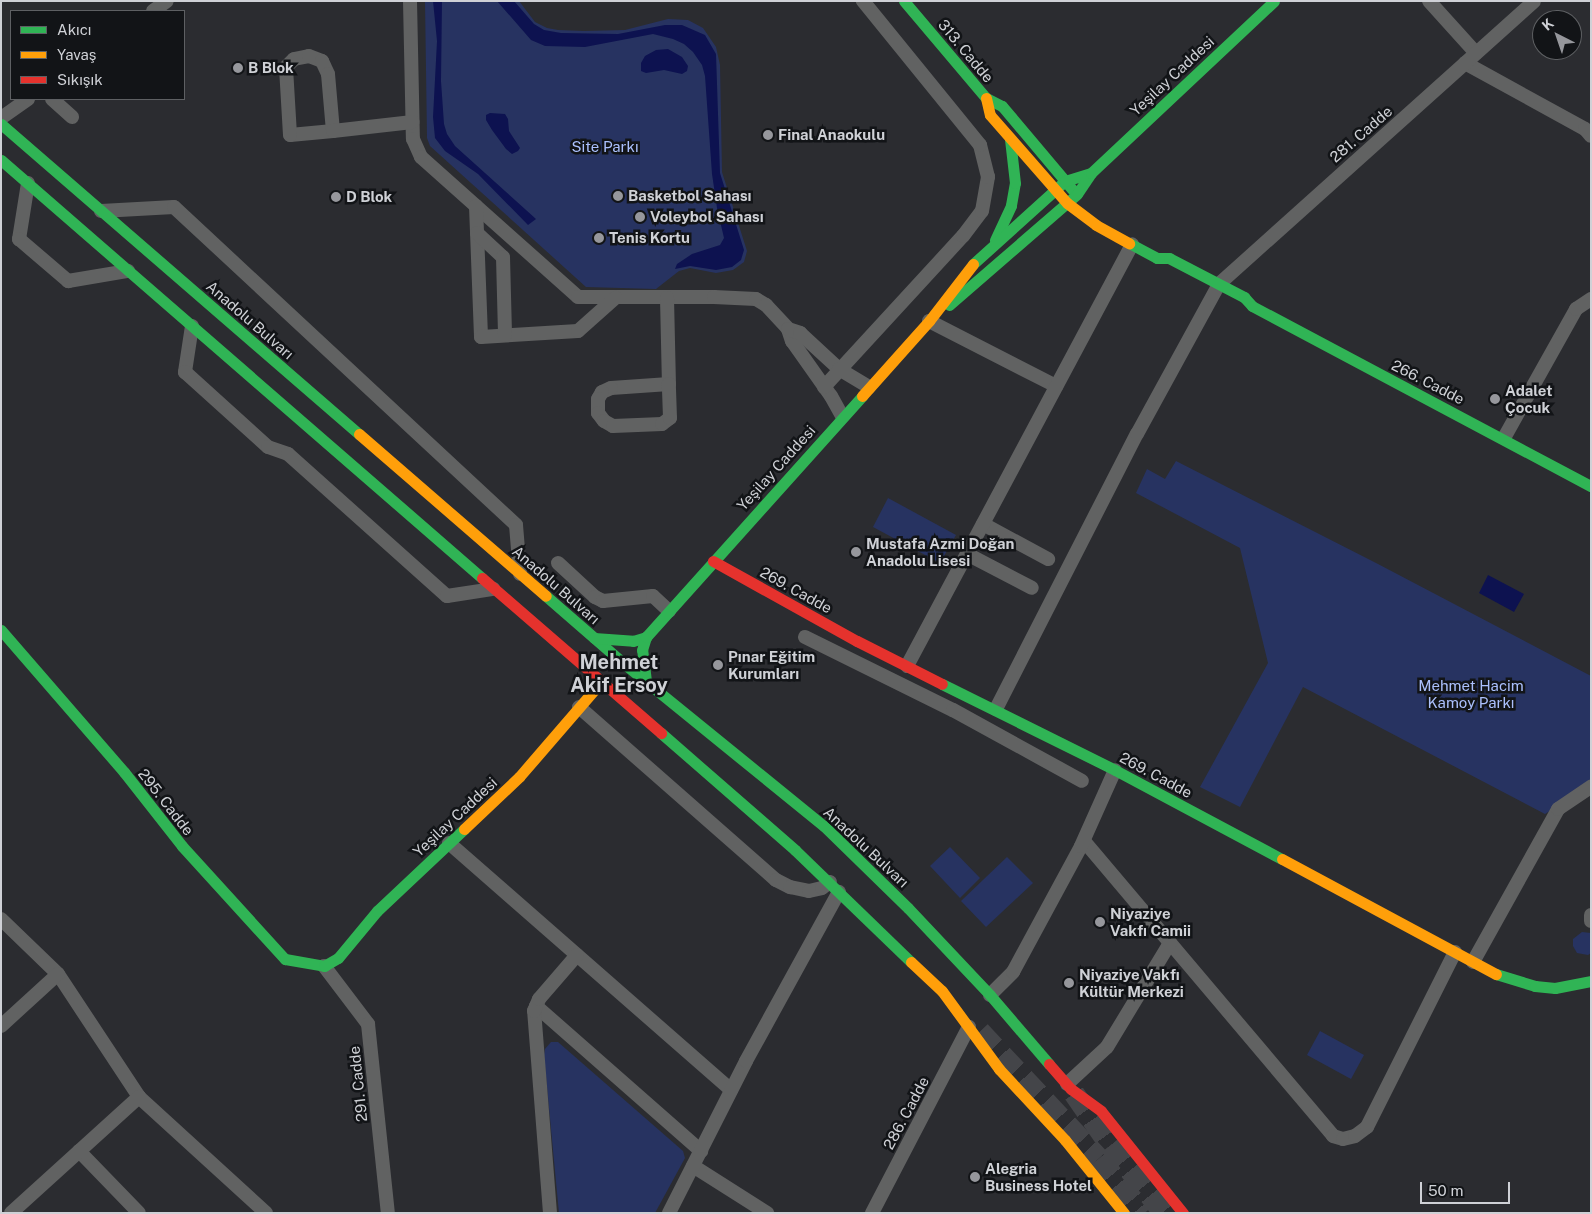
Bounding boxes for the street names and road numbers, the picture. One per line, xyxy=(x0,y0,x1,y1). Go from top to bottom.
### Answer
street label: 313. Cadde xyxy=(934,16,998,86)
street label: Yeşilay Caddesi xyxy=(1126,32,1218,120)
street label: 281. Cadde xyxy=(1326,102,1396,166)
street label: Anadolu Bulvarı xyxy=(203,277,297,363)
street label: 266. Cadde xyxy=(1389,356,1467,408)
street label: Yeşilay Caddesi xyxy=(733,422,819,514)
street label: Anadolu Bulvarı xyxy=(509,542,603,628)
street label: 269. Cadde xyxy=(757,563,835,617)
street label: 269. Cadde xyxy=(1117,748,1195,802)
street label: 295. Cadde xyxy=(134,765,198,839)
street label: Yeşilay Caddesi xyxy=(409,773,501,861)
street label: Anadolu Bulvarı xyxy=(820,803,912,891)
street label: 291. Cadde xyxy=(345,1045,371,1123)
street label: 286. Cadde xyxy=(879,1074,933,1152)

